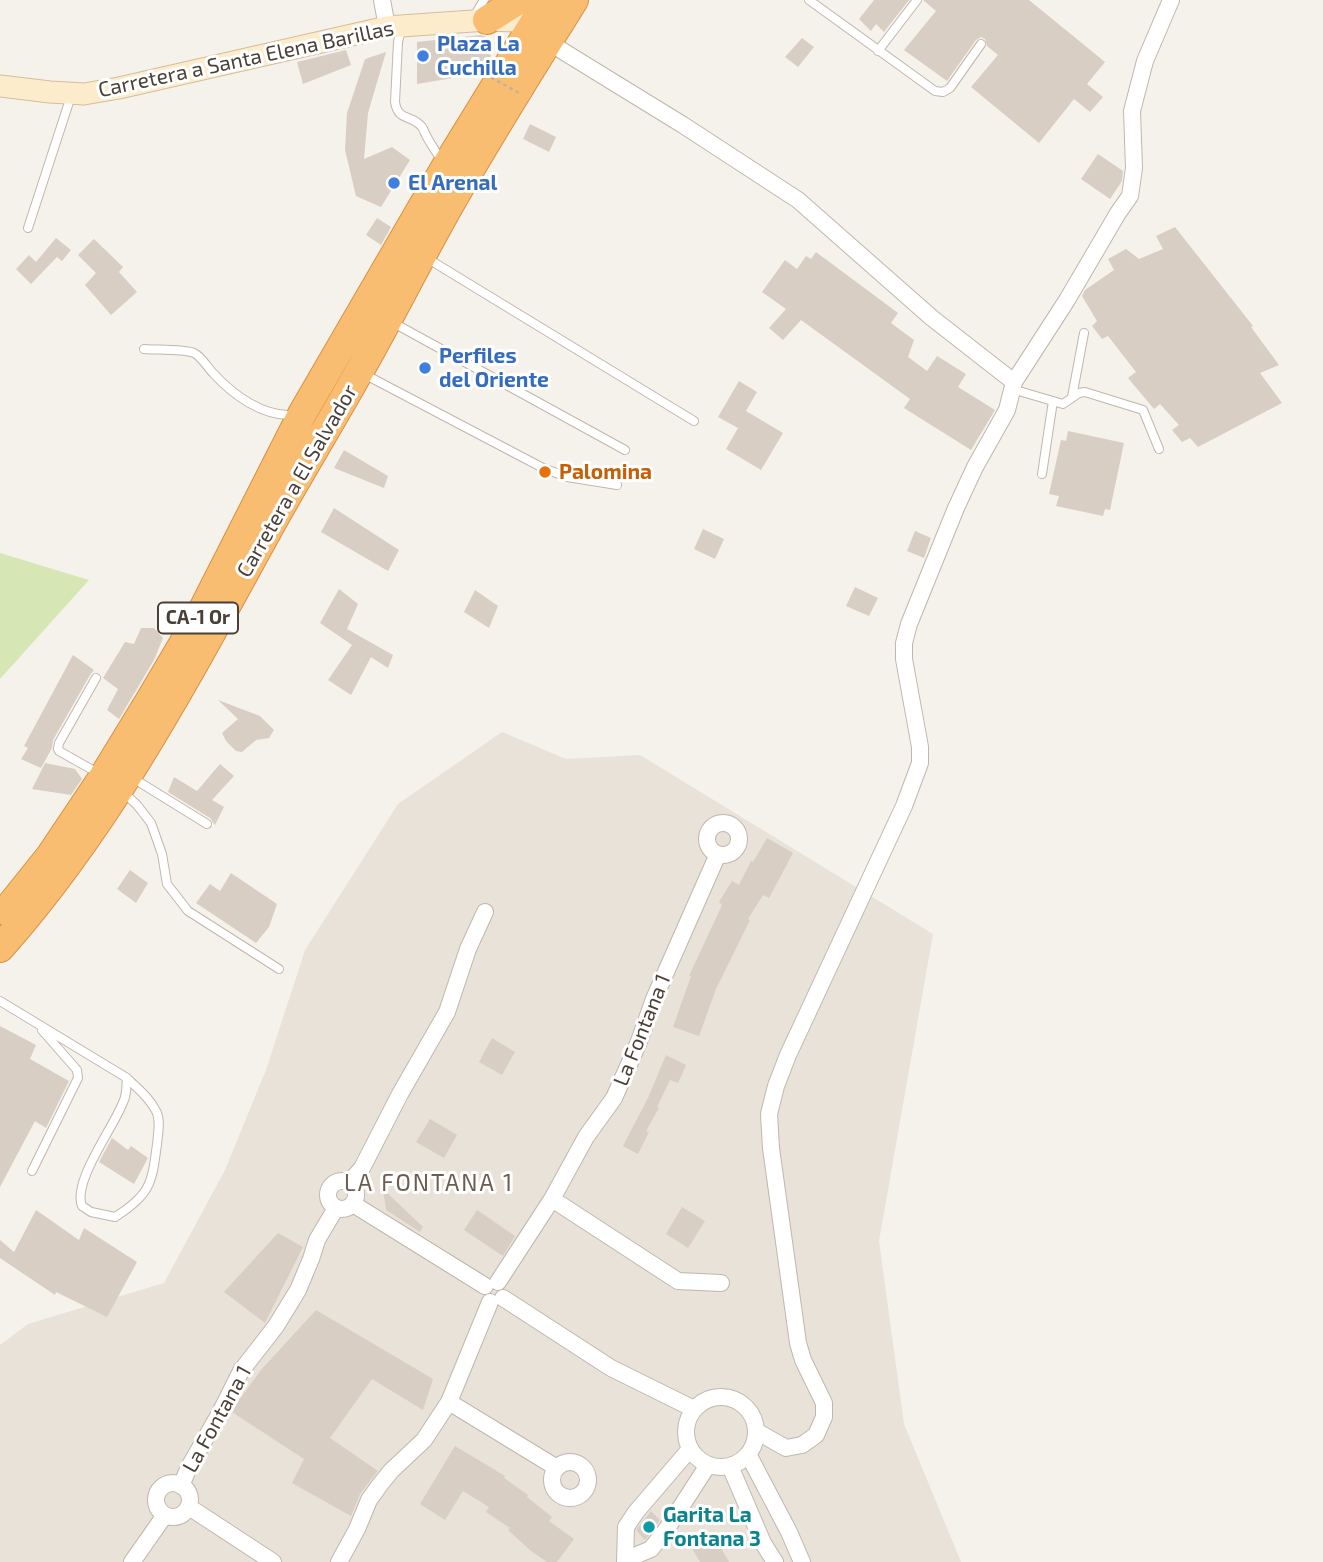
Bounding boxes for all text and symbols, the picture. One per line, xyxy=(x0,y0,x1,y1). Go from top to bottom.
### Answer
street label: Carretera a Santa Elena Barillas xyxy=(96,15,396,103)
place label: Plaza La Cuchilla xyxy=(437,31,520,81)
marker: Plaza La Cuchilla xyxy=(415,48,431,64)
place label: El Arenal xyxy=(408,170,497,196)
marker: El Arenal xyxy=(386,175,402,191)
place label: Perfiles del Oriente xyxy=(439,343,549,393)
marker: Perfiles del Oriente xyxy=(417,360,433,376)
street label: Carretera a El Salvador xyxy=(232,380,362,582)
place label: Palomina xyxy=(559,459,652,485)
marker: Palomina xyxy=(537,464,553,480)
road number: CA-1 Or xyxy=(158,603,238,634)
street label: La Fontana 1 xyxy=(608,970,676,1090)
district label: LA FONTANA 1 xyxy=(345,1169,513,1197)
street label: La Fontana 1 xyxy=(177,1361,257,1477)
place label: Garita La Fontana 3 xyxy=(663,1502,761,1552)
marker: Garita La Fontana 3 xyxy=(641,1519,657,1535)

